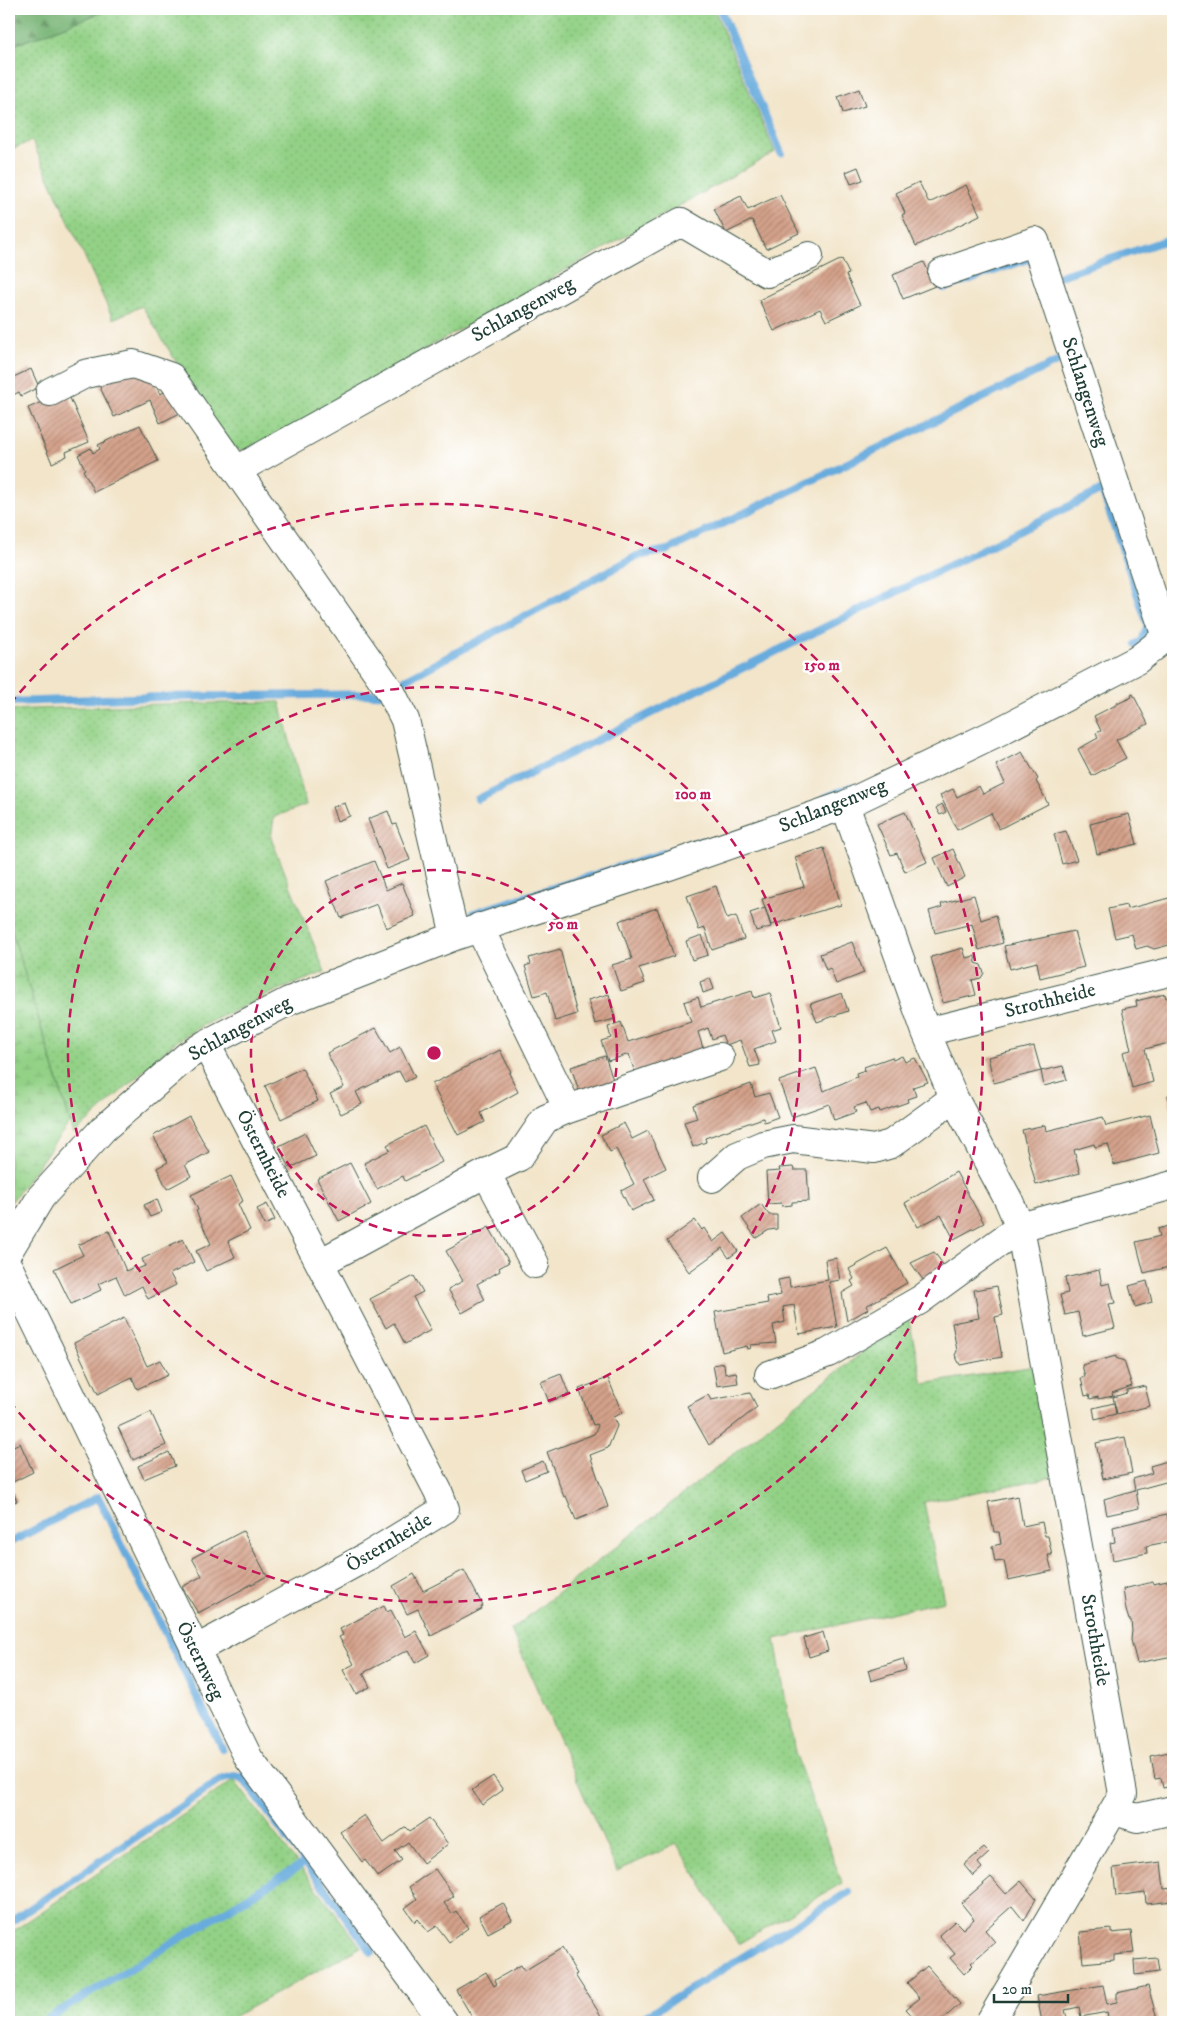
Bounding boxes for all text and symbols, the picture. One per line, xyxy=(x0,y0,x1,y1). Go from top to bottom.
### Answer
street label: Schlangenweg xyxy=(467,271,579,348)
street label: Schlangenweg xyxy=(1056,334,1115,450)
text: 150 m xyxy=(804,656,840,675)
street label: Schlangenweg xyxy=(776,773,891,839)
text: 100 m xyxy=(675,785,712,804)
text: 50 m xyxy=(547,915,579,934)
street label: Strothheide xyxy=(1002,978,1098,1024)
street label: Schlangenweg xyxy=(184,990,296,1067)
centre of rings xyxy=(425,1044,443,1062)
street label: Östernheide xyxy=(230,1106,296,1202)
street label: Östernheide xyxy=(342,1508,436,1578)
street label: Strothheide xyxy=(1075,1592,1115,1688)
street label: Östernweg xyxy=(170,1618,230,1705)
scale bar xyxy=(994,1971,1068,2003)
text: 20 m xyxy=(1002,1980,1032,1999)

